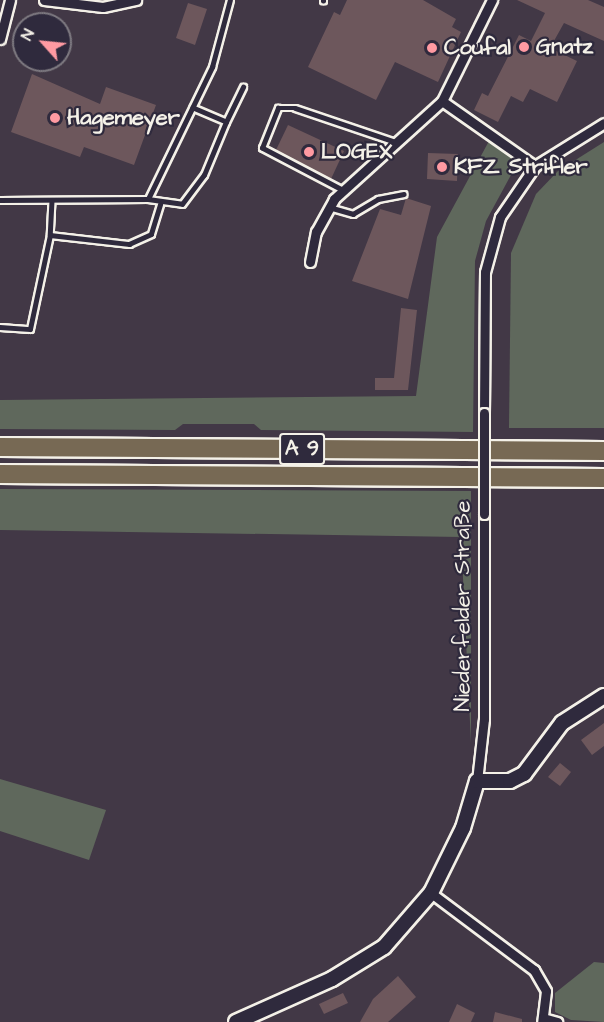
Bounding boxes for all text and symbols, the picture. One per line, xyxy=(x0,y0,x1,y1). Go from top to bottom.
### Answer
north arrow xyxy=(12,12,72,72)
text: N xyxy=(16,25,40,44)
place label: Gnatz xyxy=(536,34,593,60)
place label: Coufal xyxy=(444,35,511,61)
marker: Gnatz xyxy=(517,40,531,54)
marker: Coufal xyxy=(425,41,439,55)
place label: Hagemeyer xyxy=(67,105,180,131)
marker: Hagemeyer xyxy=(48,111,62,125)
place label: LOGEX xyxy=(321,139,392,165)
marker: LOGEX xyxy=(302,145,316,159)
place label: KFZ Strifler xyxy=(454,154,588,180)
marker: KFZ Strifler xyxy=(435,160,449,174)
road number: A 9 xyxy=(278,431,326,467)
street label: Niederfelder Straße xyxy=(450,501,476,711)

